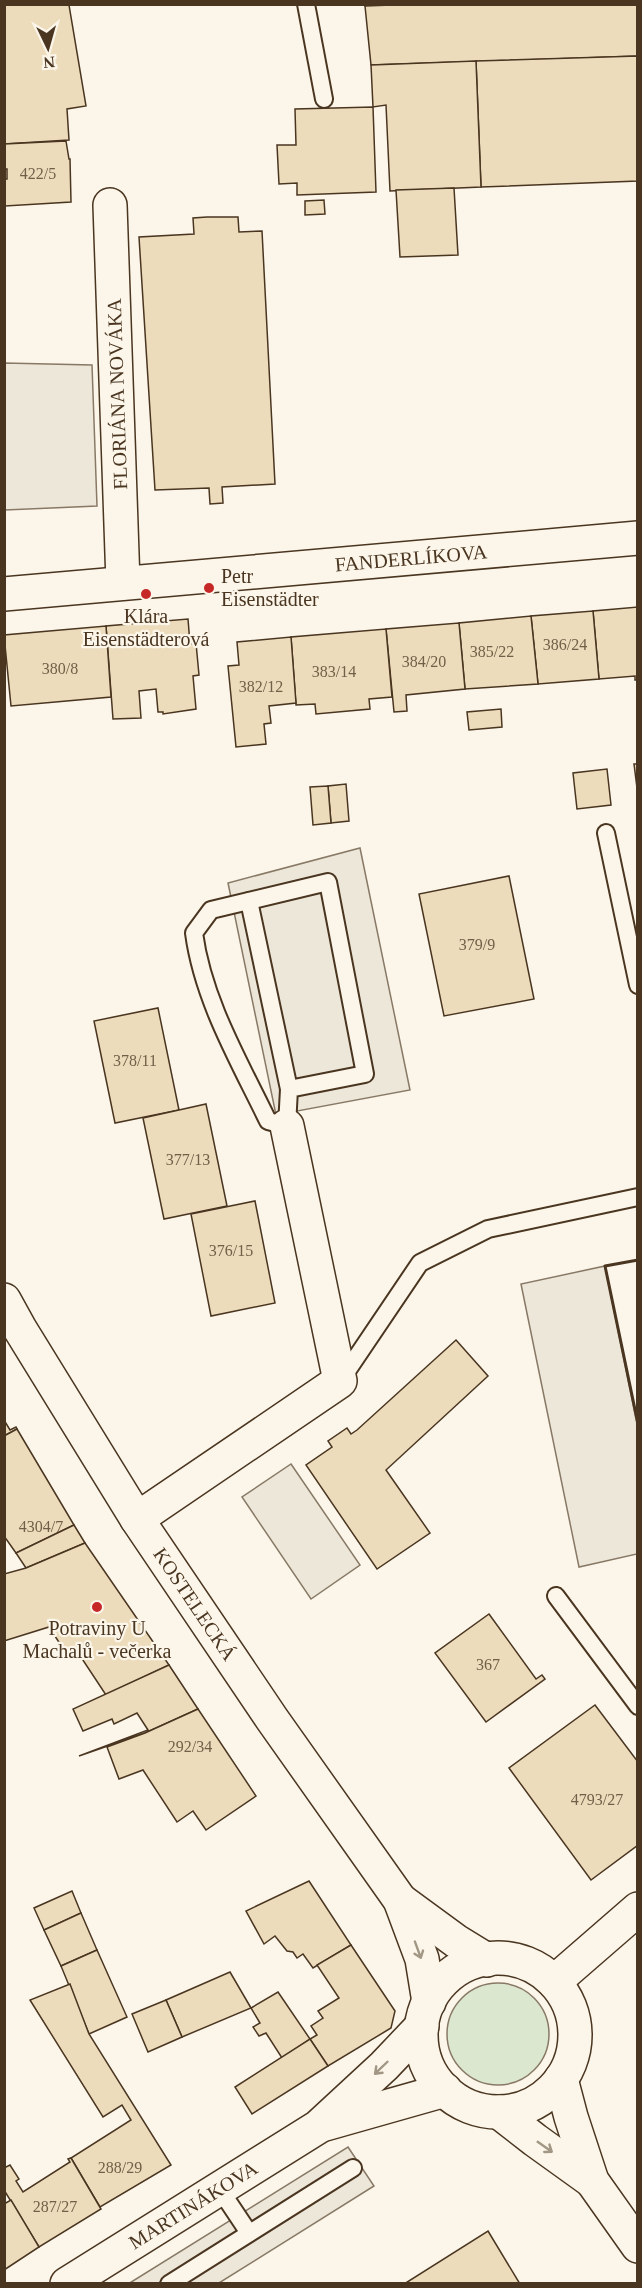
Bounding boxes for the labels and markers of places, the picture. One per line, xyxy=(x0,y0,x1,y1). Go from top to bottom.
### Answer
place label: Petr Eisenstädter xyxy=(221,565,319,610)
marker: Petr Eisenstädter xyxy=(202,581,216,595)
marker: Klára Eisenstädterová xyxy=(139,587,153,601)
place label: Klára Eisenstädterová xyxy=(83,605,209,650)
marker: Potraviny U Machalů - večerka xyxy=(90,1600,104,1614)
place label: Potraviny U Machalů - večerka xyxy=(23,1617,172,1662)

